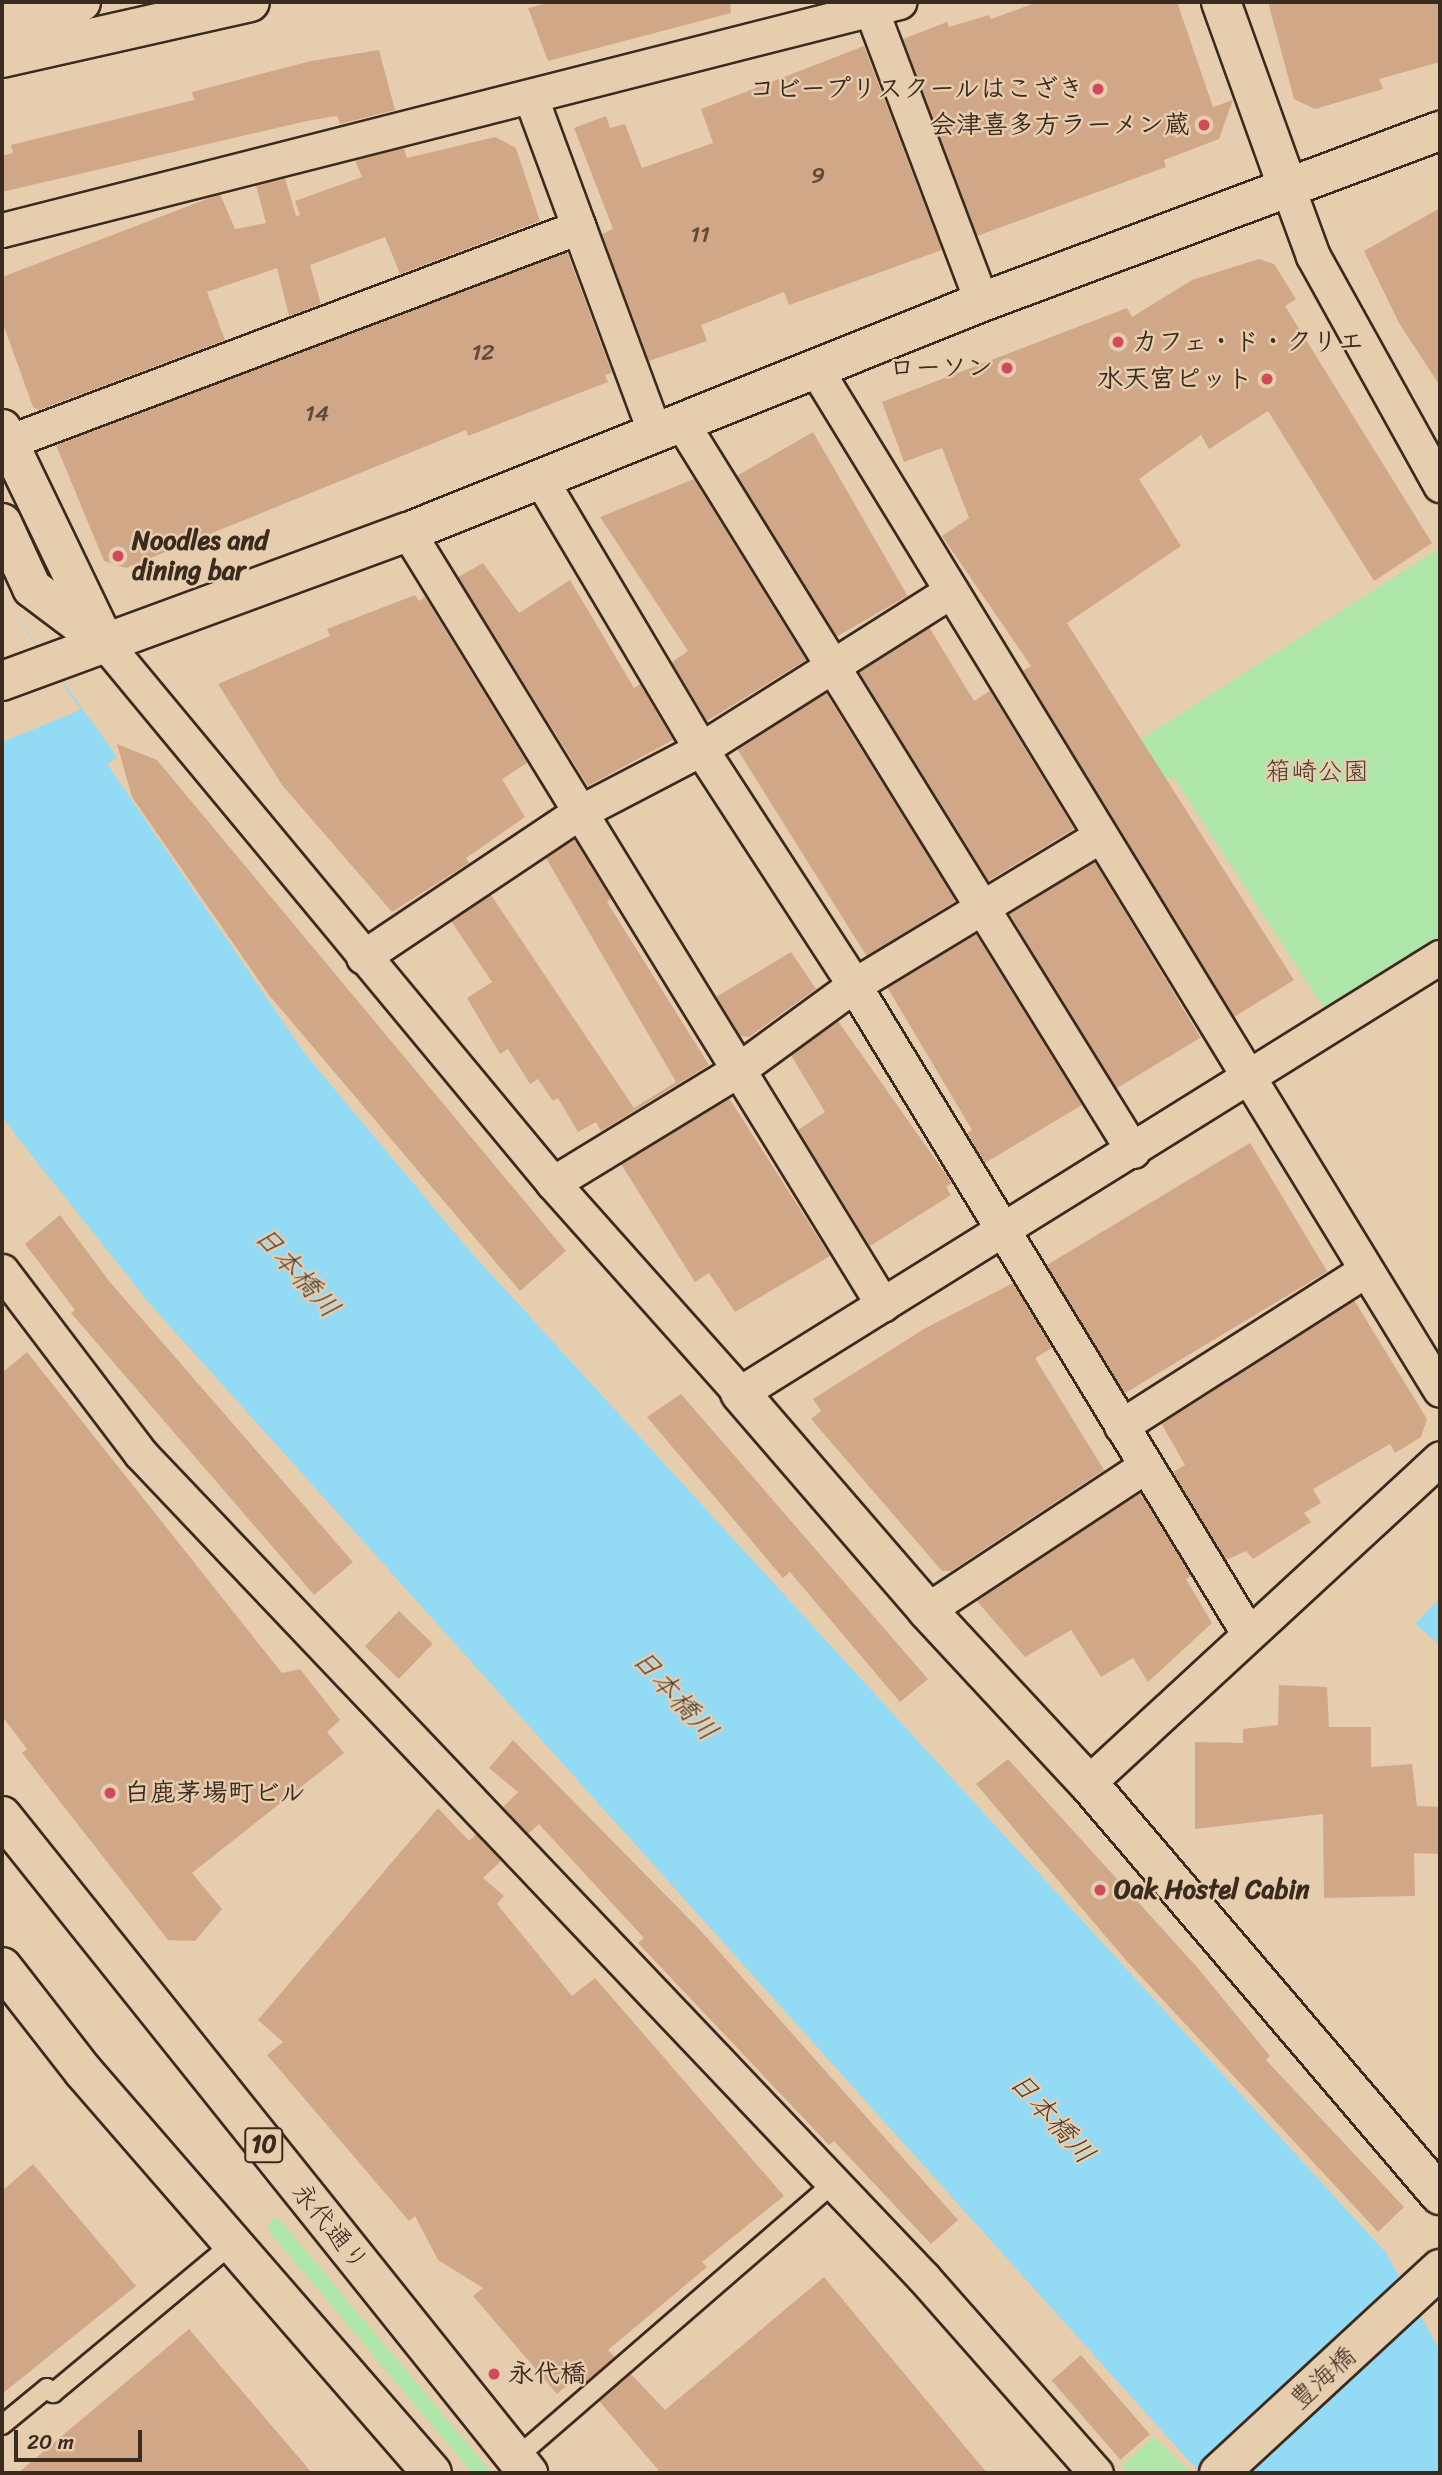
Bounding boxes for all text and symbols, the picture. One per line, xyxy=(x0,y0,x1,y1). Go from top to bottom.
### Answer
place label: コビープリスクールはこざき xyxy=(747,73,1084,105)
marker: コビープリスクールはこざき xyxy=(1090,81,1106,97)
place label: 会津喜多方ラーメン蔵 xyxy=(930,109,1190,141)
marker: 会津喜多方ラーメン蔵 xyxy=(1196,117,1212,133)
house number: 9 xyxy=(811,162,825,190)
house number: 11 xyxy=(690,221,710,249)
place label: カフェ・ド・クリエ xyxy=(1132,326,1366,358)
marker: カフェ・ド・クリエ xyxy=(1110,334,1126,350)
house number: 12 xyxy=(471,339,495,367)
place label: ローソン xyxy=(889,352,993,384)
marker: ローソン xyxy=(999,360,1015,376)
place label: 水天宮ピット xyxy=(1097,363,1253,395)
marker: 水天宮ピット xyxy=(1259,371,1275,387)
house number: 14 xyxy=(305,400,329,428)
place label: Noodles and dining bar xyxy=(132,525,268,586)
marker: Noodles and dining bar xyxy=(110,548,126,564)
park label: 箱崎公園 xyxy=(1265,756,1369,788)
water label: 日本橋川 xyxy=(247,1219,347,1325)
water label: 日本橋川 xyxy=(625,1642,725,1748)
place label: 白鹿茅場町ビル xyxy=(124,1777,306,1809)
marker: 白鹿茅場町ビル xyxy=(102,1785,118,1801)
place label: Oak Hostel Cabin xyxy=(1114,1874,1312,1906)
marker: Oak Hostel Cabin xyxy=(1092,1882,1108,1898)
water label: 日本橋川 xyxy=(1002,2065,1102,2171)
road number: 10 xyxy=(243,2124,285,2166)
street label: 永代通り xyxy=(285,2177,375,2277)
street label: 豊海橋 xyxy=(1284,2340,1362,2416)
place label: 永代橋 xyxy=(508,2358,586,2390)
marker: 永代橋 xyxy=(486,2366,502,2382)
scale bar xyxy=(18,2416,145,2460)
text: 20 m xyxy=(27,2423,74,2461)

